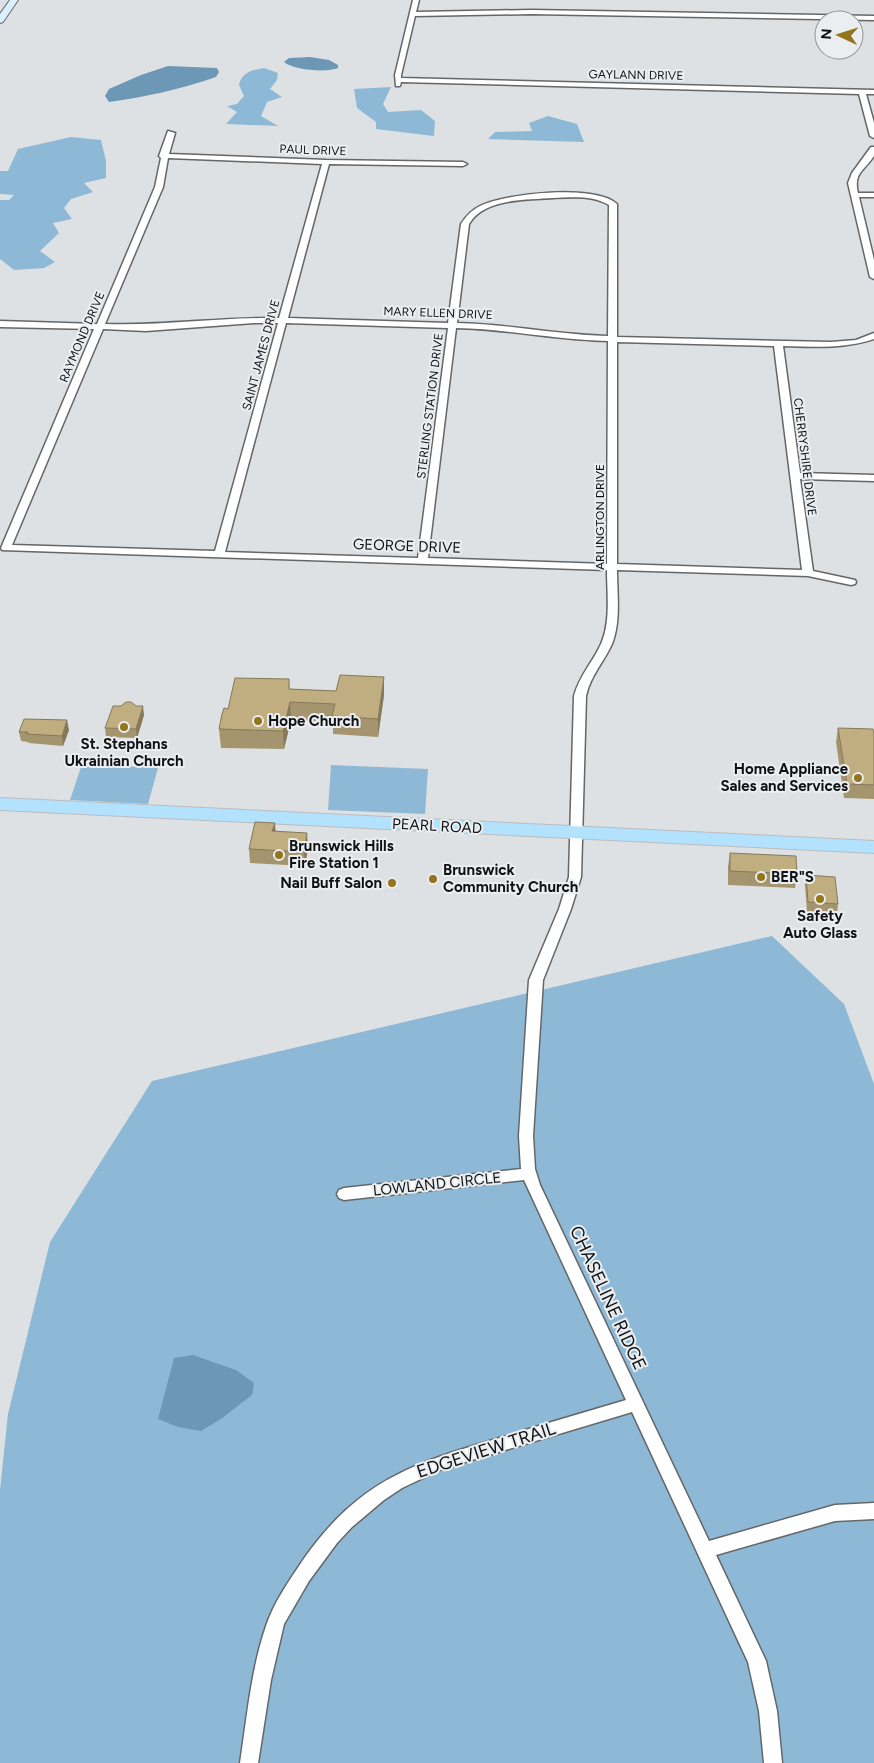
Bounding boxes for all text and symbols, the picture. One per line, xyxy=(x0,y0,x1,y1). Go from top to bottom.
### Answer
north arrow xyxy=(814,10,864,60)
text: N xyxy=(818,28,835,40)
street label: GAYLANN DRIVE xyxy=(589,67,683,83)
street label: PAUL DRIVE xyxy=(279,142,347,158)
street label: RAYMOND DRIVE xyxy=(57,290,107,384)
street label: SAINT JAMES DRIVE xyxy=(239,298,283,412)
street label: MARY ELLEN DRIVE xyxy=(383,304,493,322)
street label: STERLING STATION DRIVE xyxy=(414,332,446,480)
street label: CHERRYSHIRE DRIVE xyxy=(791,397,819,517)
street label: ARLINGTON DRIVE xyxy=(593,464,607,570)
street label: GEORGE DRIVE xyxy=(353,535,461,557)
place label: Hope Church xyxy=(268,712,359,730)
marker: Hope Church xyxy=(252,715,264,727)
marker: St. Stephans Ukrainian Church xyxy=(118,721,130,733)
place label: St. Stephans Ukrainian Church xyxy=(64,735,184,770)
place label: Home Appliance Sales and Services xyxy=(720,760,849,795)
marker: Home Appliance Sales and Services xyxy=(852,772,864,784)
street label: PEARL ROAD xyxy=(392,815,482,837)
place label: Brunswick Hills Fire Station 1 xyxy=(289,837,394,872)
marker: Brunswick Hills Fire Station 1 xyxy=(273,849,285,861)
place label: Brunswick Community Church xyxy=(443,861,578,896)
place label: BER"S xyxy=(771,868,814,886)
marker: BER"S xyxy=(755,871,767,883)
marker: Brunswick Community Church xyxy=(427,873,439,885)
place label: Nail Buff Salon xyxy=(280,874,382,892)
marker: Nail Buff Salon xyxy=(386,877,398,889)
marker: Safety Auto Glass xyxy=(814,893,826,905)
place label: Safety Auto Glass xyxy=(783,907,857,942)
street label: LOWLAND CIRCLE xyxy=(372,1168,502,1200)
street label: CHASELINE RIDGE xyxy=(565,1222,651,1374)
street label: EDGEVIEW TRAIL xyxy=(414,1417,559,1483)

